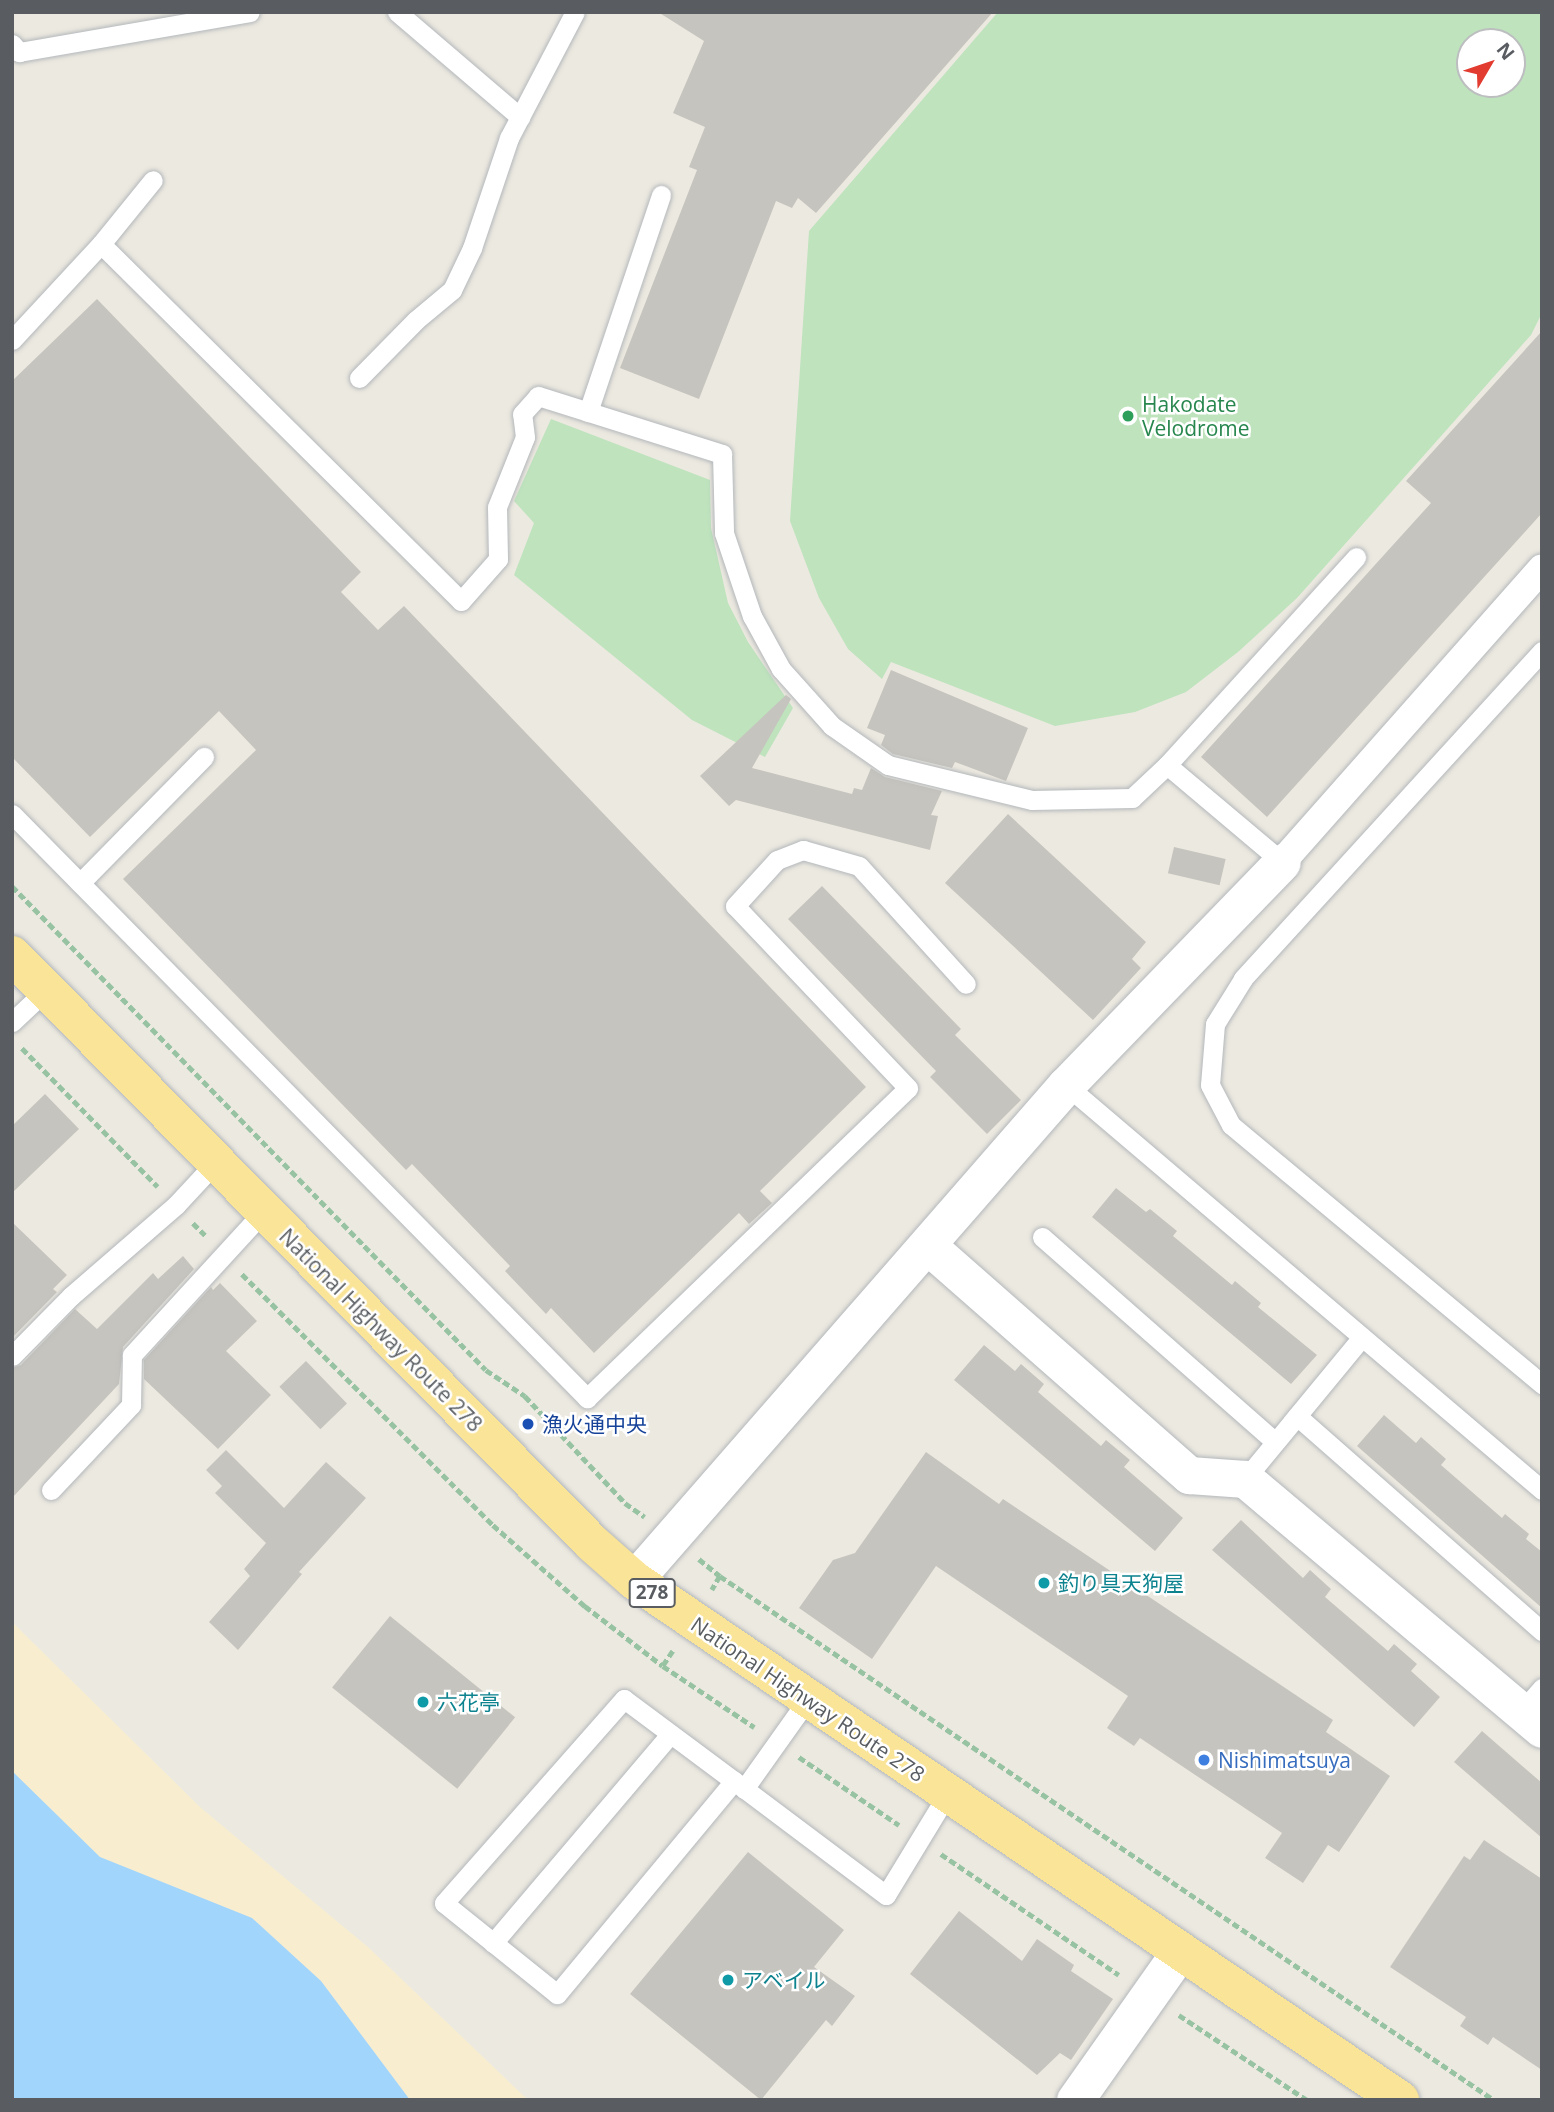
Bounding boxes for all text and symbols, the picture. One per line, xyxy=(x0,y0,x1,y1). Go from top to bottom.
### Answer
north arrow xyxy=(1456,28,1526,98)
text: N xyxy=(1491,37,1521,65)
place label: Hakodate Velodrome xyxy=(1142,391,1250,441)
marker: Hakodate Velodrome xyxy=(1120,408,1136,424)
street label: National Highway Route 278 xyxy=(274,1223,488,1437)
place label: 漁火通中央 xyxy=(542,1411,647,1437)
marker: 漁火通中央 xyxy=(520,1416,536,1432)
place label: 釣り具天狗屋 xyxy=(1058,1570,1184,1596)
marker: 釣り具天狗屋 xyxy=(1036,1575,1052,1591)
road number: 278 xyxy=(628,1578,676,1609)
street label: National Highway Route 278 xyxy=(686,1611,930,1787)
place label: 六花亭 xyxy=(437,1689,500,1715)
marker: 六花亭 xyxy=(415,1694,431,1710)
place label: Nishimatsuya xyxy=(1218,1747,1351,1773)
marker: Nishimatsuya xyxy=(1196,1752,1212,1768)
place label: アベイル xyxy=(742,1967,826,1993)
marker: アベイル xyxy=(720,1972,736,1988)

